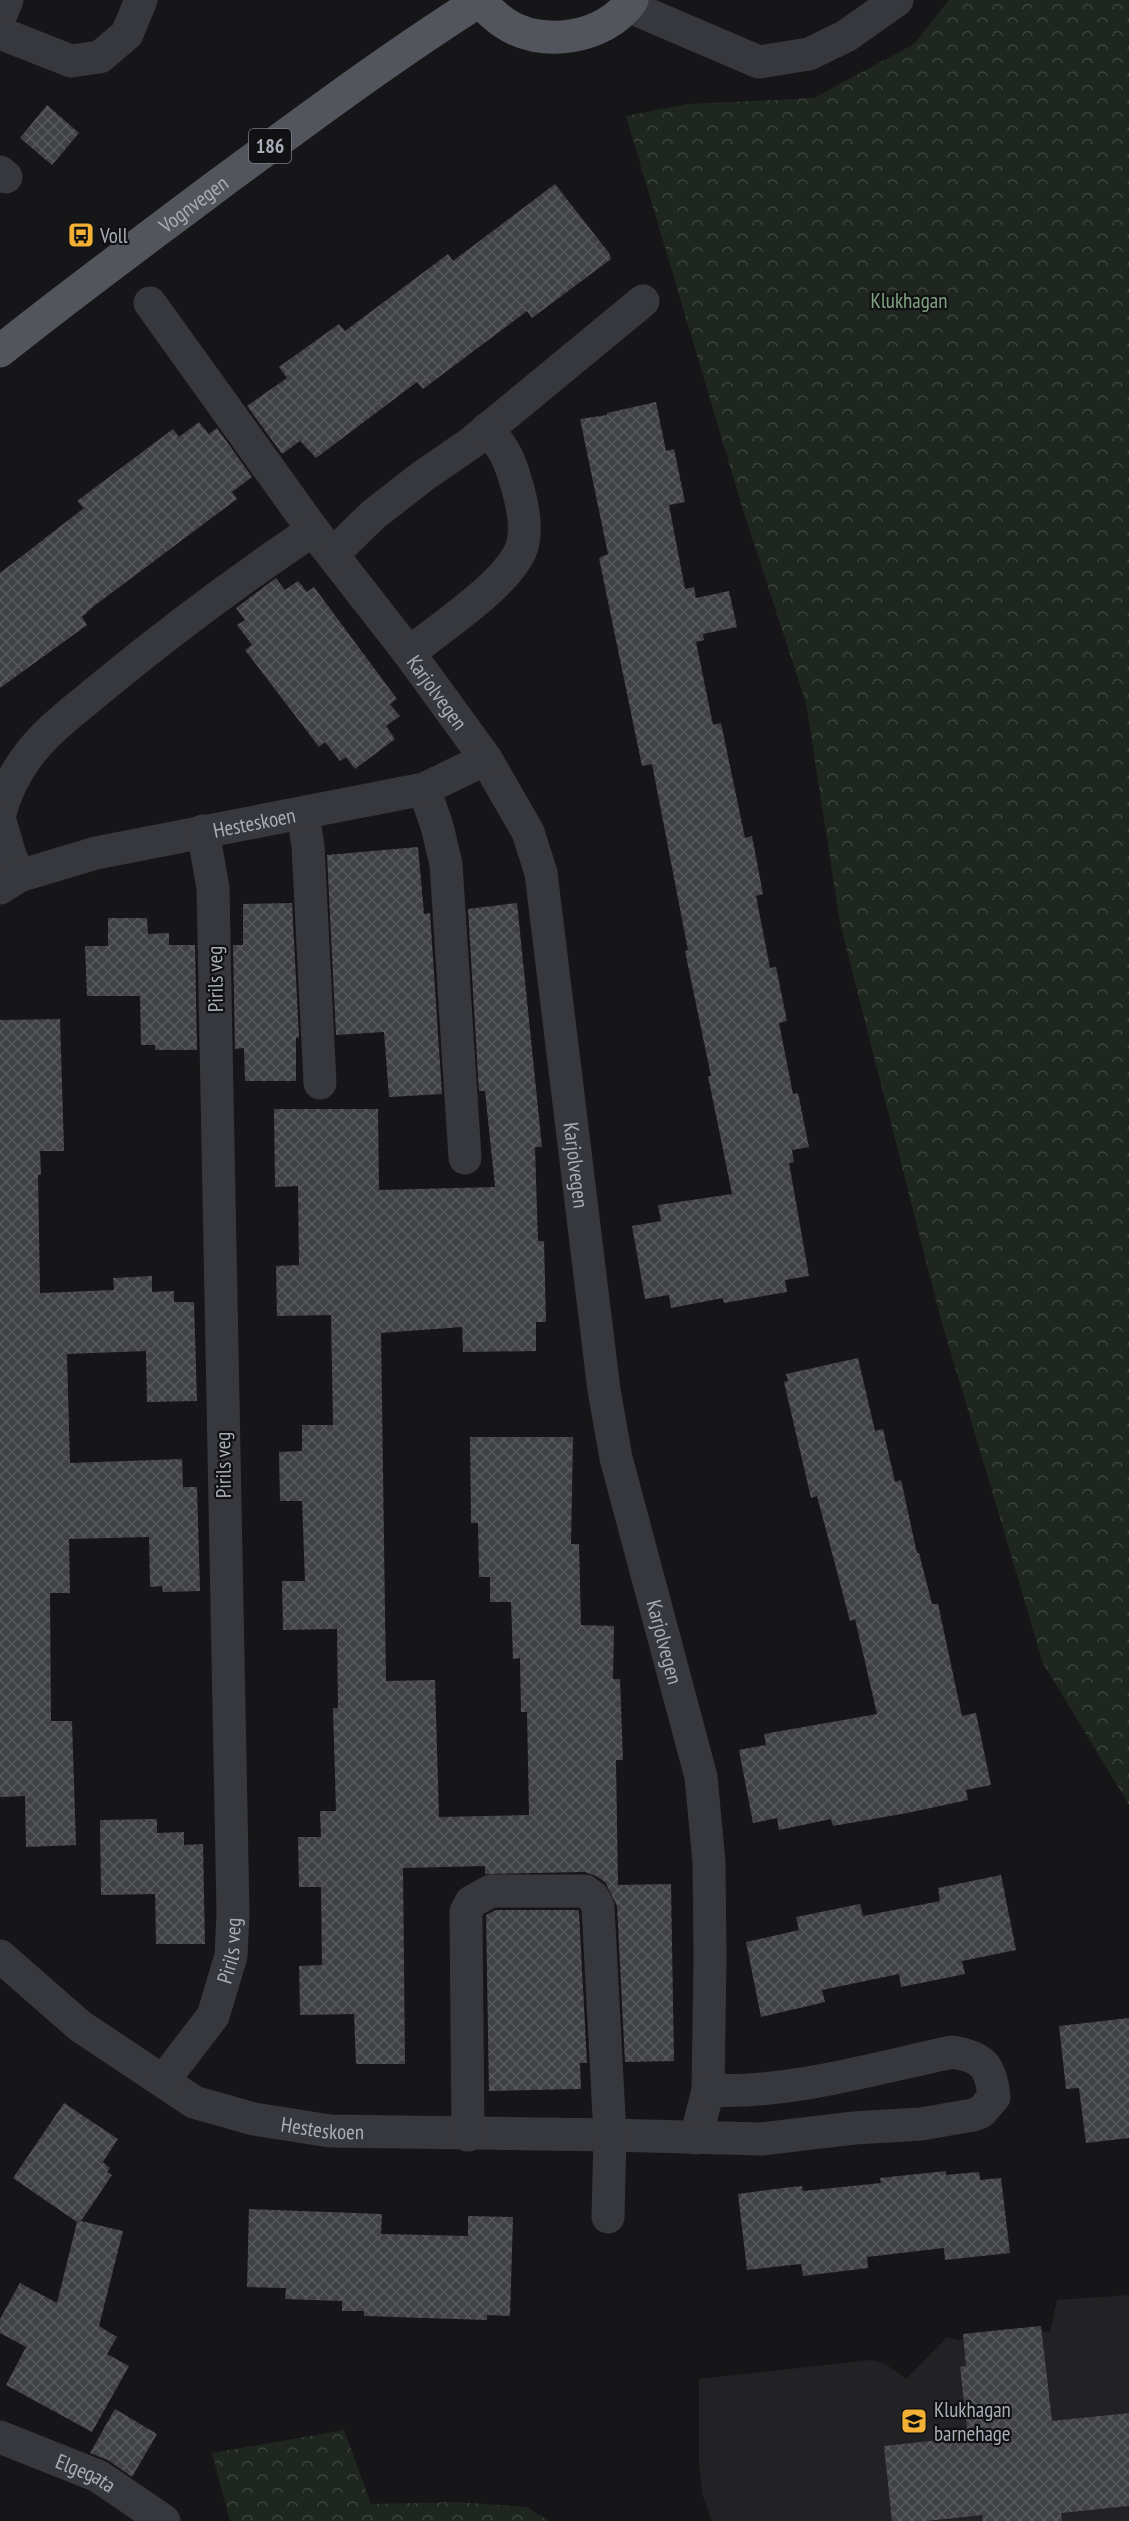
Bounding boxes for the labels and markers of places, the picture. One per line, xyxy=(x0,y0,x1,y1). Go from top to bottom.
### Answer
bus stop icon: Voll xyxy=(66,220,96,250)
place label: Voll xyxy=(99,222,128,249)
place label: Klukhagan barnehage xyxy=(934,2396,1011,2447)
school or university icon: Klukhagan barnehage xyxy=(899,2406,929,2436)

